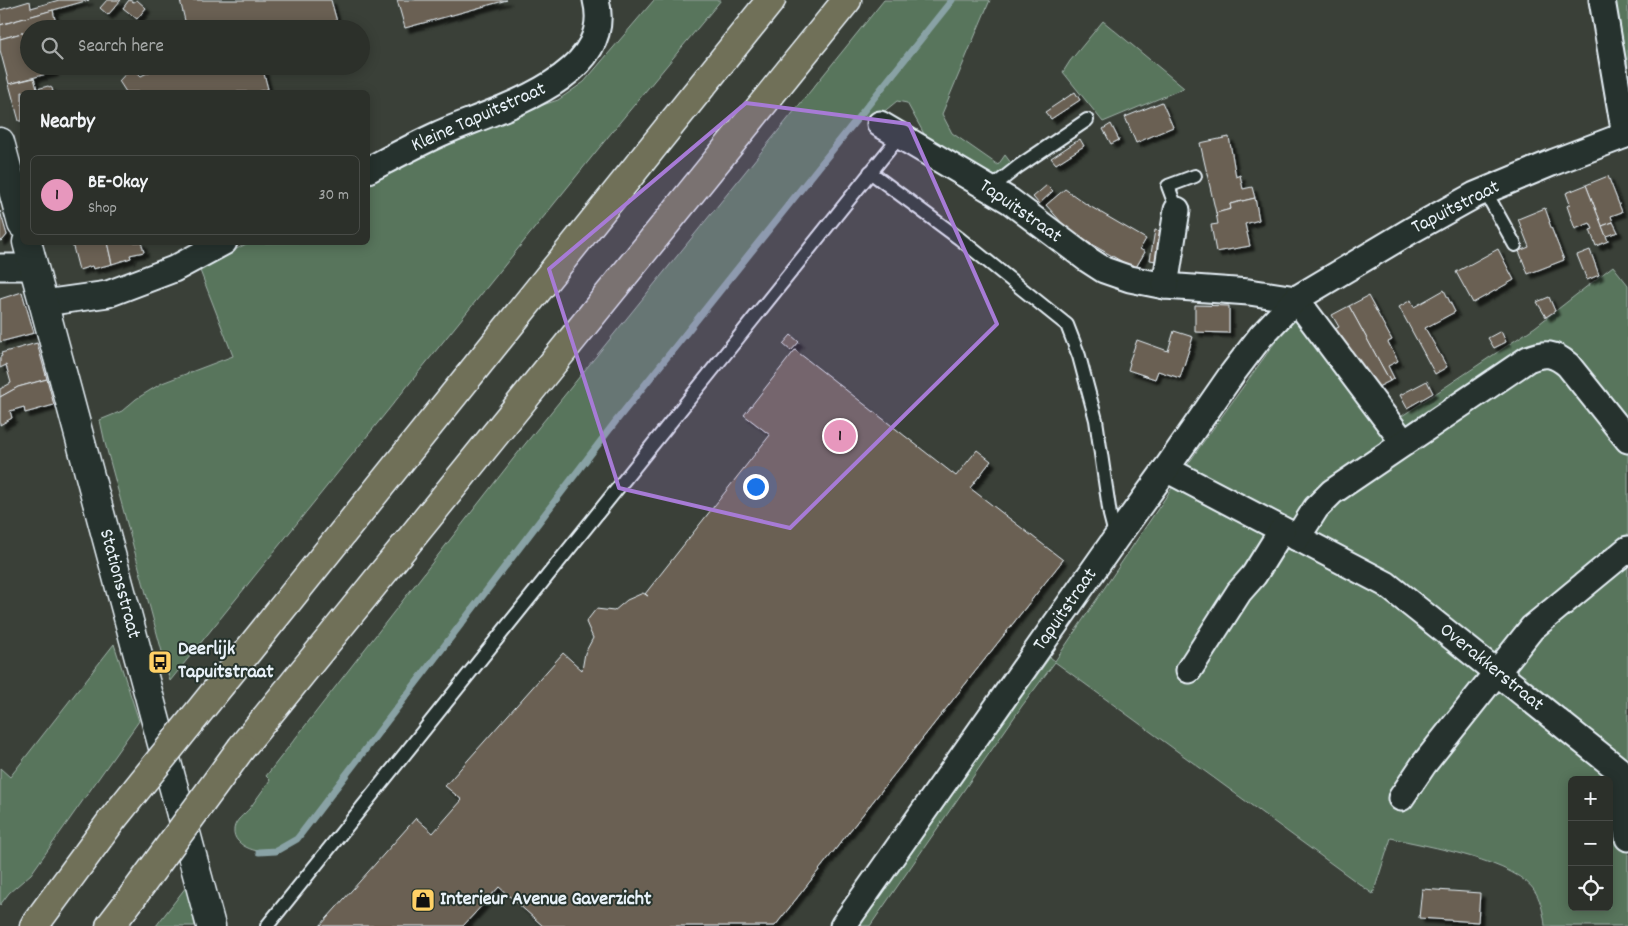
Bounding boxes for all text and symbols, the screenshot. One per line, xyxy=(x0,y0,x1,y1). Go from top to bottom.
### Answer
search box xyxy=(20,20,370,75)
icon: search xyxy=(38,34,66,62)
text: Search here xyxy=(78,34,164,61)
street label: Kleine Tapuitstraat xyxy=(407,76,551,160)
text: Nearby xyxy=(40,108,95,138)
text: BE-Okay xyxy=(88,170,147,197)
street label: Tapuitstraat xyxy=(973,173,1067,251)
street label: Tapuitstraat xyxy=(1407,174,1505,242)
text: 1 xyxy=(55,184,59,207)
text: 30 m xyxy=(319,184,349,207)
text: Shop xyxy=(88,197,117,220)
pin: 1 xyxy=(824,417,856,455)
your location xyxy=(743,474,769,500)
street label: Stationsstraat xyxy=(91,526,147,642)
street label: Tapuitstraat xyxy=(1027,563,1105,657)
street label: Overakkerstraat xyxy=(1433,617,1549,719)
place label: Deerlijk Tapuitstraat xyxy=(178,636,274,687)
bus stop icon: Deerlijk Tapuitstraat xyxy=(147,649,173,675)
map controls xyxy=(1568,776,1613,911)
button: + xyxy=(1568,776,1613,821)
button: − xyxy=(1568,821,1613,866)
button: locate xyxy=(1568,866,1613,911)
place label: Interieur Avenue Gaverzicht xyxy=(440,886,652,914)
shop icon: Interieur Avenue Gaverzicht xyxy=(410,887,436,913)

